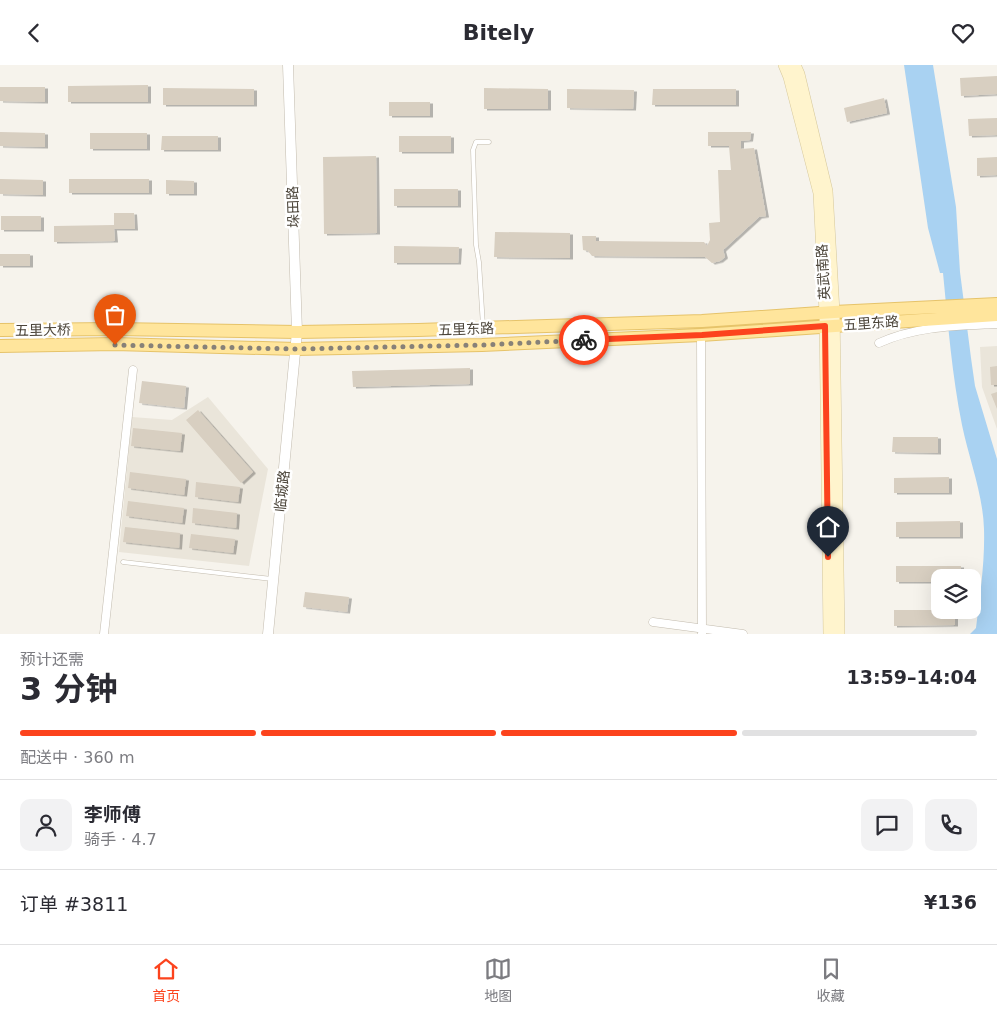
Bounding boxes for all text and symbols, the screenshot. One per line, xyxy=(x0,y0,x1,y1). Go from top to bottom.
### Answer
icon: back xyxy=(20,19,48,47)
icon: heart xyxy=(949,19,977,47)
text: Bitely xyxy=(463,20,534,45)
street label: 垛田路 xyxy=(284,186,302,228)
street label: 英武南路 xyxy=(814,244,832,300)
pin xyxy=(94,294,136,345)
icon: bag xyxy=(101,301,129,329)
street label: 五里东路 xyxy=(843,313,899,333)
courier xyxy=(559,315,609,365)
street label: 五里东路 xyxy=(438,320,494,338)
street label: 五里大桥 xyxy=(15,322,71,338)
icon: bike xyxy=(570,326,598,354)
street label: 临城路 xyxy=(272,469,292,513)
pin xyxy=(807,506,849,557)
icon: home xyxy=(814,513,842,541)
map controls xyxy=(931,569,981,619)
button: layers xyxy=(931,569,981,619)
text: 预计还需 xyxy=(20,650,84,669)
text: 13:59–14:04 xyxy=(847,666,977,688)
text: 3 分钟 xyxy=(20,670,117,708)
text: 配送中 · 360 m xyxy=(20,748,134,767)
button: person xyxy=(20,799,72,851)
button: chat xyxy=(861,799,913,851)
button: phone xyxy=(925,799,977,851)
text: 李师傅 xyxy=(84,803,141,825)
text: 骑手 · 4.7 xyxy=(84,830,157,849)
text: ¥136 xyxy=(924,891,977,913)
text: 订单 #3811 xyxy=(20,893,128,915)
tab: 首页 xyxy=(152,955,180,1005)
tab: 地图 xyxy=(484,955,512,1005)
tab: 收藏 xyxy=(817,955,845,1005)

